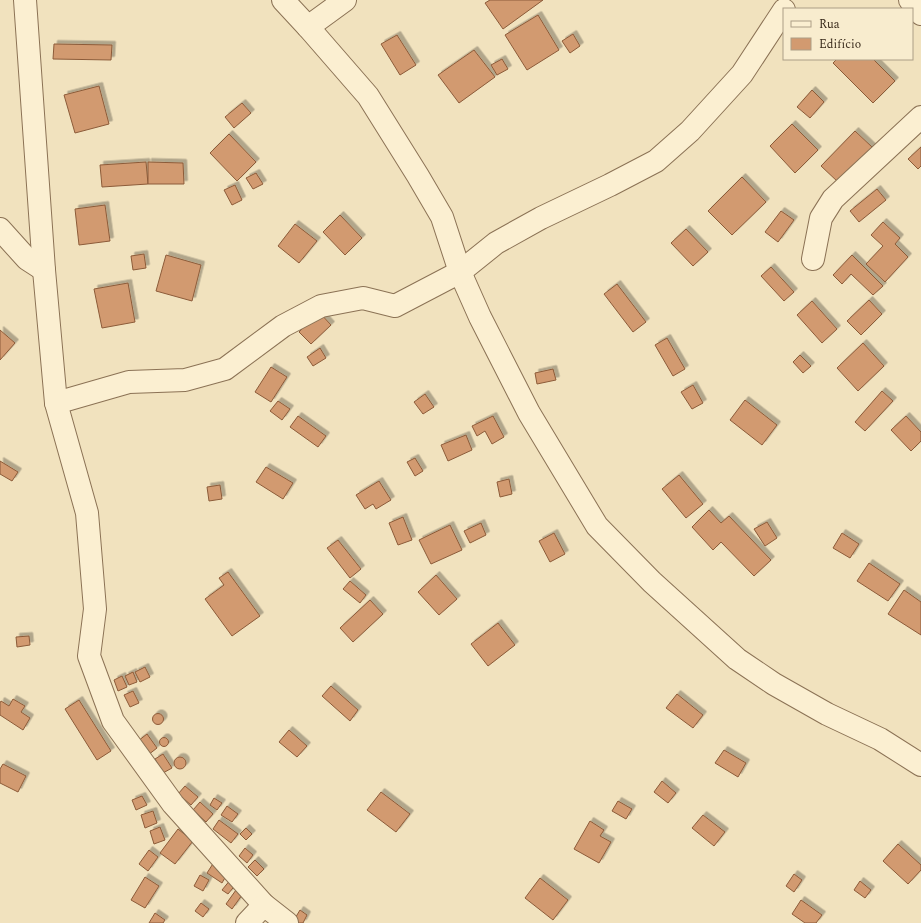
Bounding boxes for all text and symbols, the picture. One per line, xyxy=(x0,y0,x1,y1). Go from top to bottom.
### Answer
legend xyxy=(783,8,913,60)
text: Rua xyxy=(819,15,840,34)
text: Edifício xyxy=(819,35,861,54)

